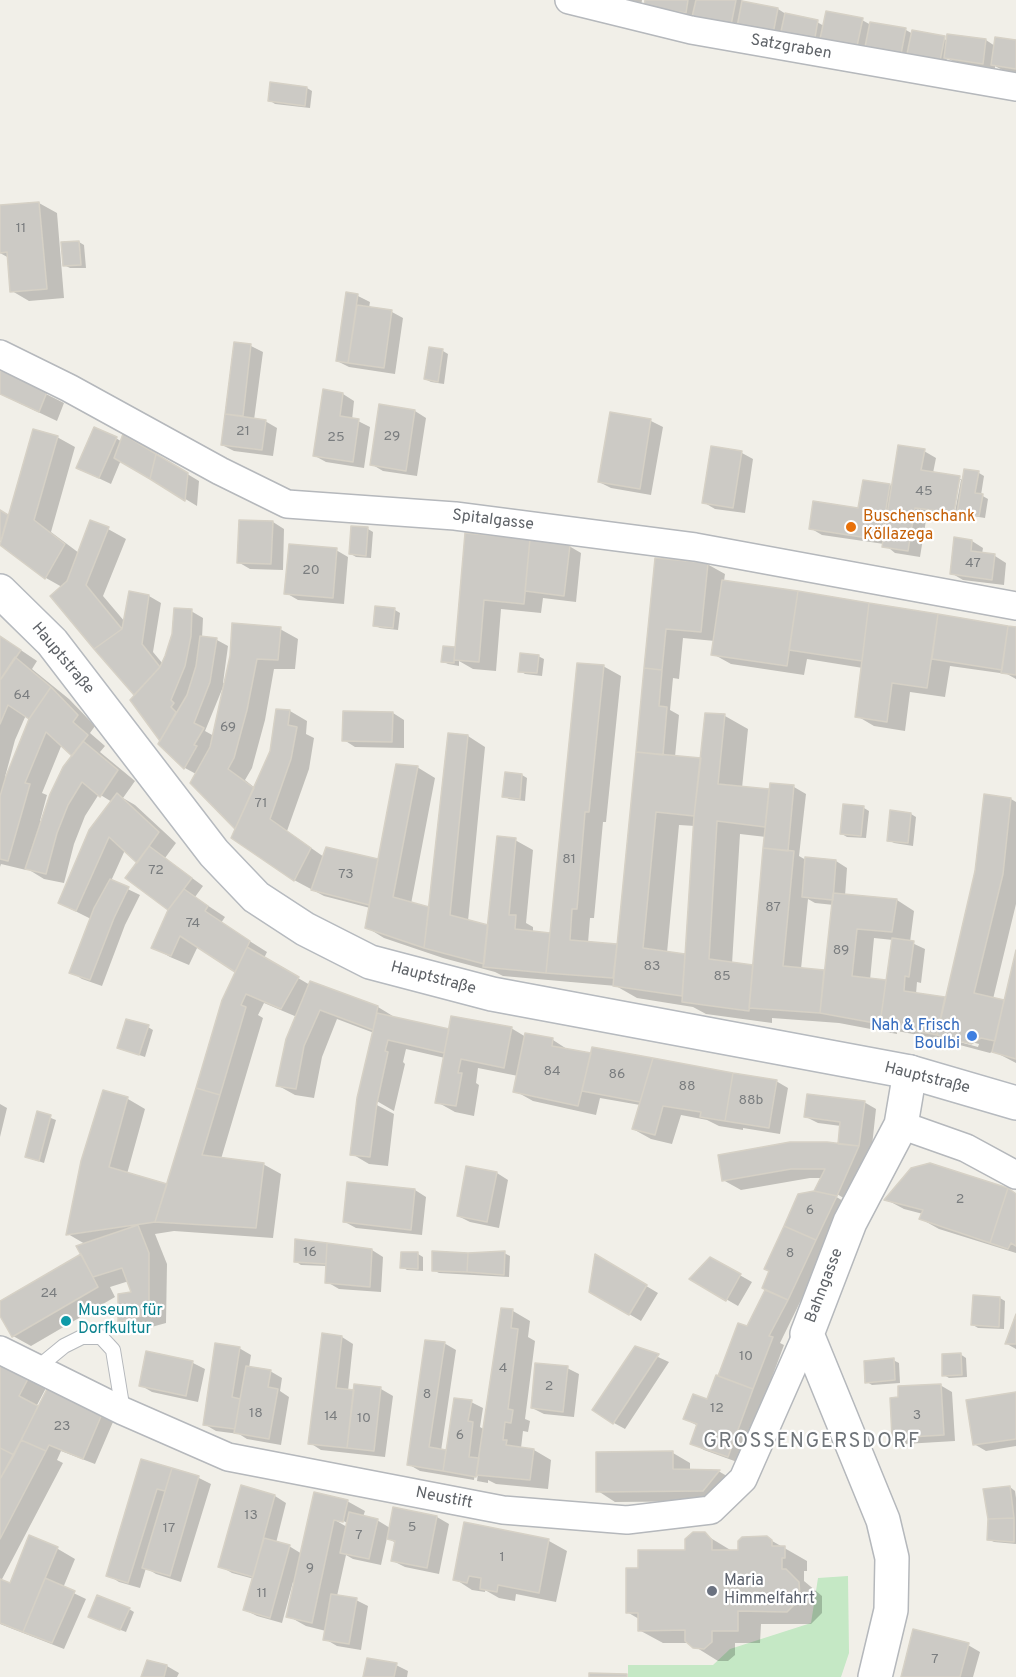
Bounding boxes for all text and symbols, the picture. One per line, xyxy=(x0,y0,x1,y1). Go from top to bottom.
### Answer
street label: Satzgraben xyxy=(749,31,833,65)
house number: 11 xyxy=(16,221,26,237)
house number: 21 xyxy=(236,424,250,440)
house number: 29 xyxy=(384,429,400,445)
house number: 25 xyxy=(327,430,345,446)
house number: 45 xyxy=(915,484,933,500)
street label: Spitalgasse xyxy=(451,506,535,536)
place label: Buschenschank Köllazega xyxy=(863,508,975,546)
marker: Buschenschank Köllazega xyxy=(844,520,858,534)
house number: 47 xyxy=(965,556,981,572)
house number: 20 xyxy=(302,563,320,579)
street label: Hauptstraße xyxy=(27,619,97,699)
house number: 64 xyxy=(13,688,31,704)
house number: 69 xyxy=(220,720,236,736)
house number: 71 xyxy=(255,796,267,812)
house number: 81 xyxy=(562,852,576,868)
house number: 72 xyxy=(148,863,164,879)
house number: 73 xyxy=(338,867,354,883)
house number: 87 xyxy=(765,900,781,916)
house number: 74 xyxy=(186,916,200,932)
house number: 89 xyxy=(833,943,849,959)
street label: Hauptstraße xyxy=(388,958,478,1000)
house number: 83 xyxy=(644,959,660,975)
house number: 85 xyxy=(713,969,731,985)
place label: Nah & Frisch Boulbi xyxy=(871,1017,960,1055)
marker: Nah & Frisch Boulbi xyxy=(965,1029,979,1043)
street label: Hauptstraße xyxy=(882,1059,972,1099)
house number: 84 xyxy=(543,1064,561,1080)
house number: 86 xyxy=(609,1067,625,1083)
house number: 88 xyxy=(678,1079,696,1095)
house number: 88b xyxy=(739,1093,763,1109)
house number: 2 xyxy=(956,1192,964,1208)
house number: 6 xyxy=(806,1203,814,1219)
house number: 16 xyxy=(303,1245,317,1261)
house number: 8 xyxy=(786,1246,794,1262)
street label: Bahngasse xyxy=(802,1246,848,1326)
house number: 24 xyxy=(40,1286,58,1302)
place label: Museum für Dorfkultur xyxy=(78,1302,163,1340)
marker: Museum für Dorfkultur xyxy=(59,1314,73,1328)
house number: 10 xyxy=(739,1349,753,1365)
house number: 4 xyxy=(499,1361,507,1377)
house number: 2 xyxy=(545,1379,553,1395)
house number: 8 xyxy=(423,1387,431,1403)
house number: 12 xyxy=(710,1401,724,1417)
house number: 18 xyxy=(249,1406,263,1422)
house number: 3 xyxy=(913,1408,921,1424)
house number: 14 xyxy=(324,1409,338,1425)
house number: 10 xyxy=(357,1411,371,1427)
house number: 23 xyxy=(54,1419,70,1435)
house number: 6 xyxy=(456,1428,464,1444)
district label: GROSSENGERSDORF xyxy=(703,1431,921,1455)
street label: Neustift xyxy=(414,1484,474,1514)
house number: 13 xyxy=(244,1508,258,1524)
house number: 5 xyxy=(408,1520,416,1536)
house number: 17 xyxy=(163,1521,175,1537)
house number: 7 xyxy=(355,1528,363,1544)
house number: 1 xyxy=(499,1550,505,1566)
house number: 9 xyxy=(306,1561,314,1577)
place label: Maria Himmelfahrt xyxy=(724,1572,815,1610)
marker: Maria Himmelfahrt xyxy=(705,1584,719,1598)
house number: 11 xyxy=(257,1586,267,1602)
house number: 7 xyxy=(931,1652,939,1668)

